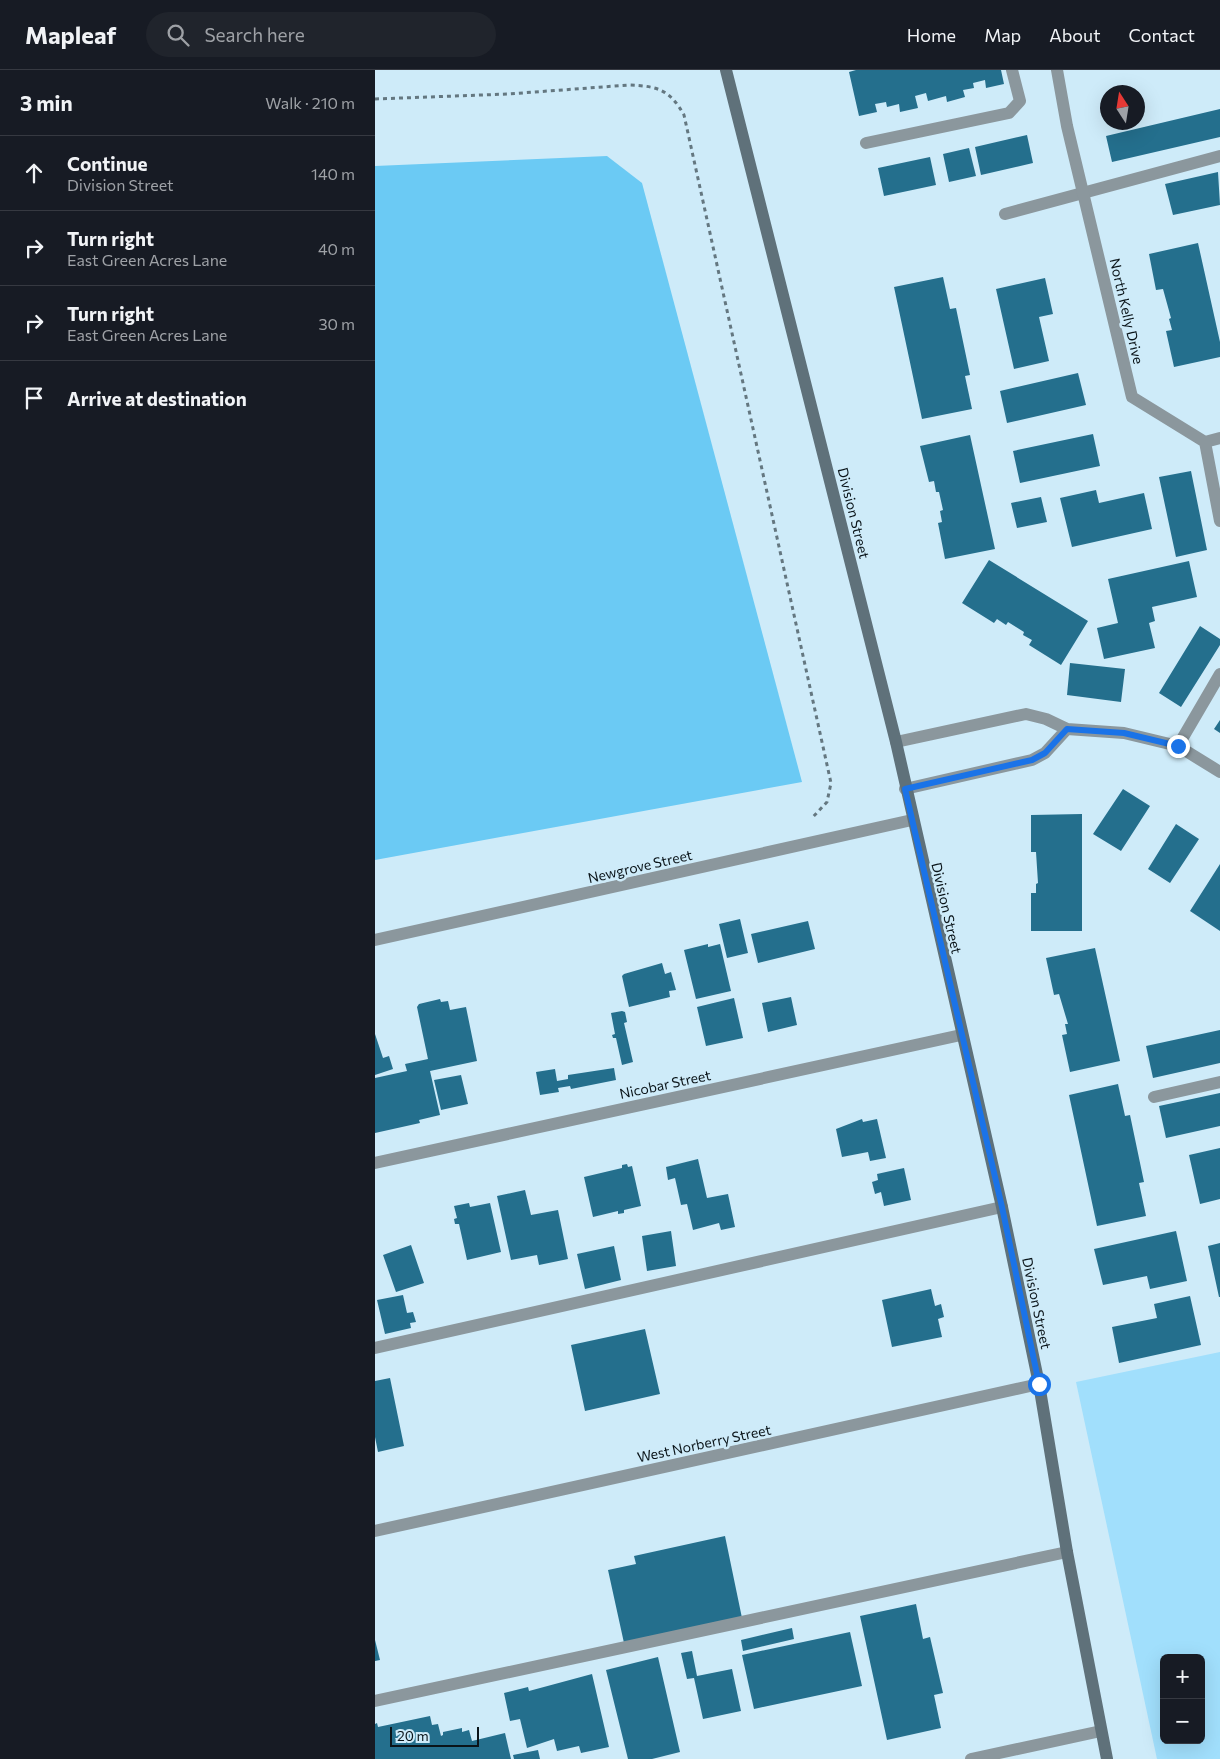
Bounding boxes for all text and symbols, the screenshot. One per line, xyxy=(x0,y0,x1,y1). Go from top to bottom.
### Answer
search box xyxy=(146,12,496,57)
text: Mapleaf xyxy=(25,20,116,49)
icon: search xyxy=(164,21,192,49)
text: Search here xyxy=(204,23,305,46)
text: Home xyxy=(907,24,956,46)
text: Map xyxy=(984,24,1021,46)
text: About xyxy=(1049,24,1101,46)
text: Contact xyxy=(1129,24,1195,46)
north arrow xyxy=(1100,85,1145,130)
text: 3 min xyxy=(20,90,73,115)
text: Walk · 210 m xyxy=(265,93,355,112)
text: Continue xyxy=(67,152,147,175)
icon: ahead xyxy=(20,159,48,187)
text: 140 m xyxy=(311,164,355,183)
text: Division Street xyxy=(67,175,174,194)
text: Turn right xyxy=(67,227,154,250)
icon: right xyxy=(20,234,48,262)
text: 40 m xyxy=(318,239,355,258)
text: East Green Acres Lane xyxy=(67,250,227,269)
street label: North Kelly Drive xyxy=(1107,256,1147,366)
text: Turn right xyxy=(67,302,154,325)
icon: right xyxy=(20,309,48,337)
text: 30 m xyxy=(318,314,355,333)
text: East Green Acres Lane xyxy=(67,325,227,344)
icon: arrive xyxy=(20,384,48,412)
text: Arrive at destination xyxy=(67,387,247,410)
street label: Division Street xyxy=(834,466,874,561)
route end xyxy=(1167,735,1190,758)
street label: Newgrove Street xyxy=(586,846,694,886)
street label: Division Street xyxy=(928,861,966,956)
street label: Nicobar Street xyxy=(618,1066,712,1102)
street label: Division Street xyxy=(1019,1256,1055,1351)
route start xyxy=(1028,1373,1051,1396)
street label: West Norberry Street xyxy=(636,1420,773,1465)
map controls xyxy=(1160,1654,1205,1744)
button: + xyxy=(1160,1654,1205,1699)
button: − xyxy=(1160,1699,1205,1744)
scale bar xyxy=(390,1724,479,1747)
text: 20 m xyxy=(397,1727,429,1744)

